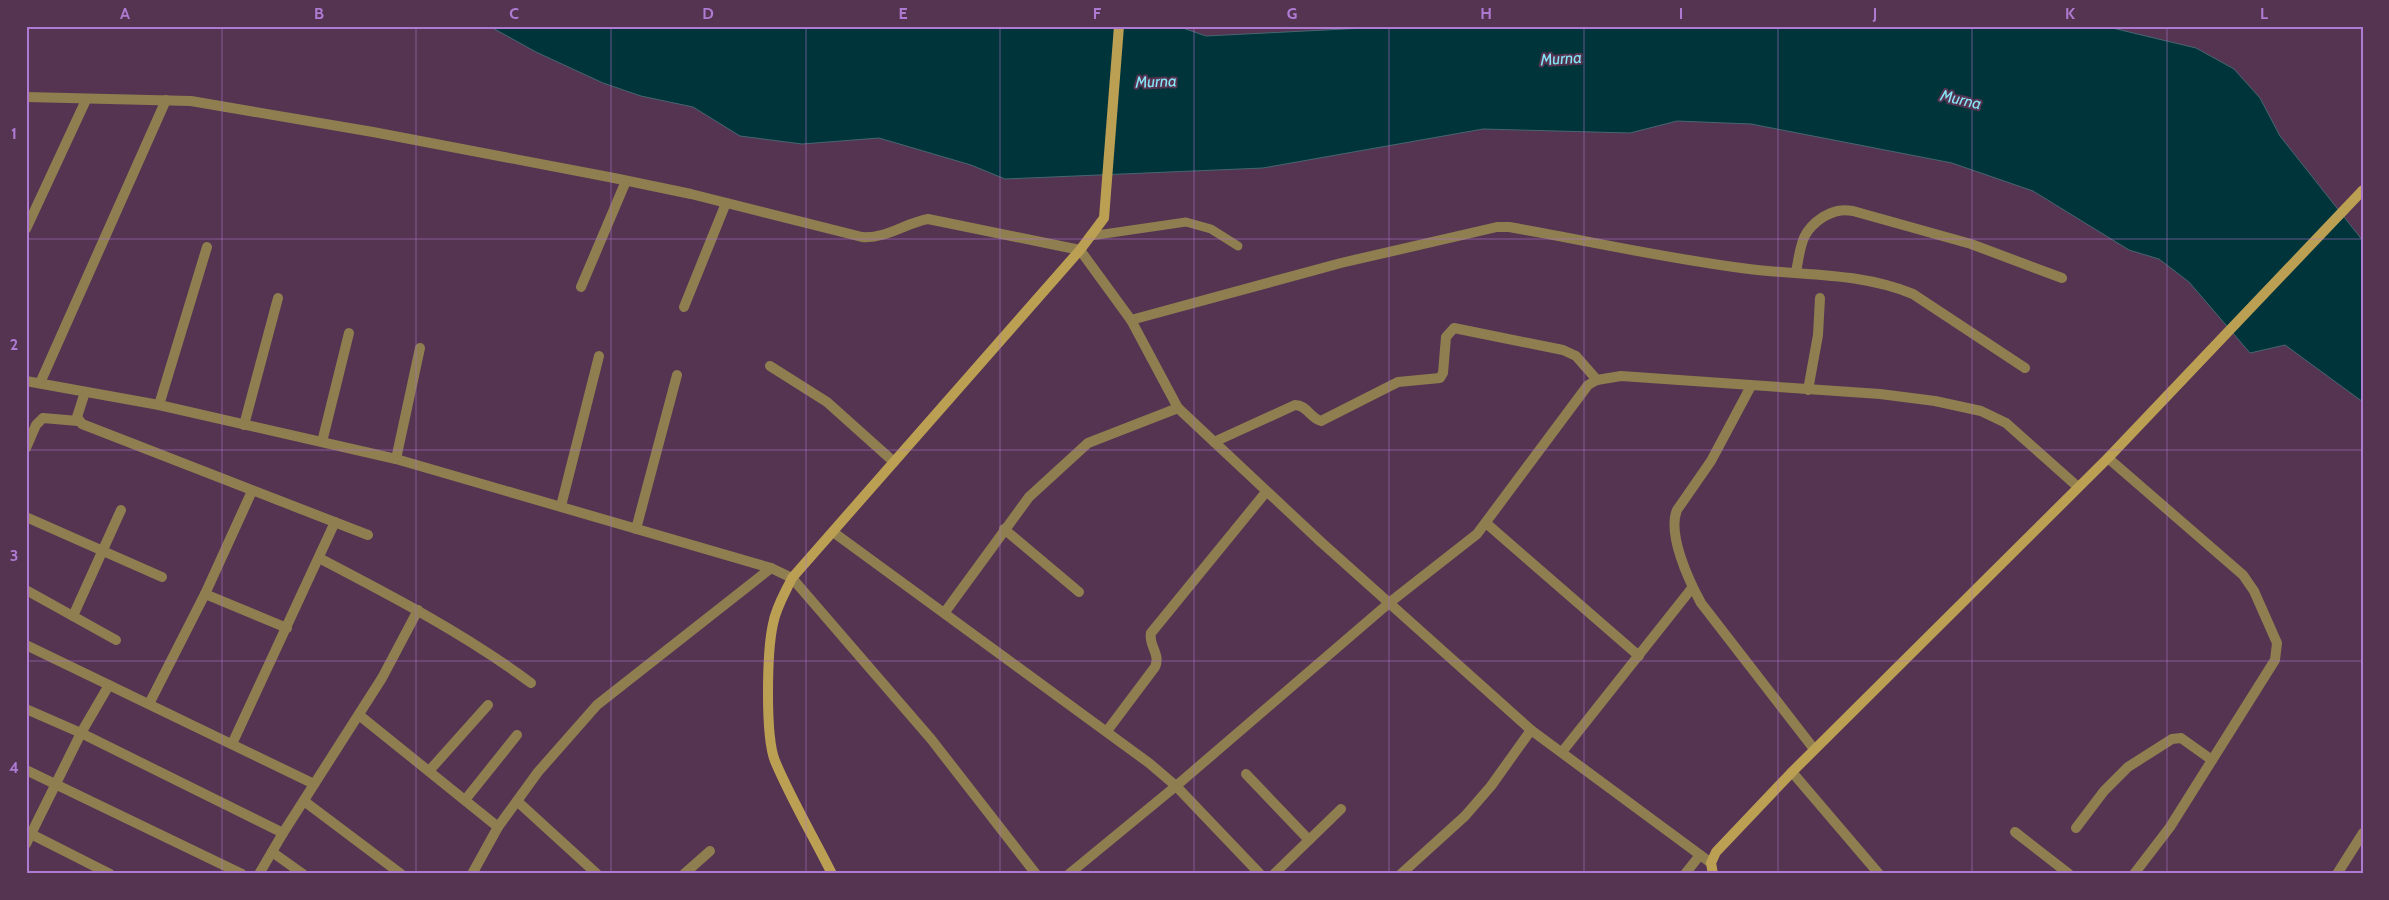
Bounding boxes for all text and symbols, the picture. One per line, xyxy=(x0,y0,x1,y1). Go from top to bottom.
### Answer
text: A xyxy=(120,4,130,23)
text: B xyxy=(314,4,324,23)
text: C xyxy=(509,4,519,23)
text: D xyxy=(702,4,714,23)
text: E xyxy=(898,4,908,23)
text: F xyxy=(1093,4,1102,23)
text: G xyxy=(1287,4,1297,23)
text: H xyxy=(1480,4,1492,23)
text: I xyxy=(1679,4,1683,23)
text: J xyxy=(1872,4,1877,23)
text: K xyxy=(2065,4,2075,23)
text: L xyxy=(2260,4,2268,23)
water label: Murna xyxy=(1539,48,1582,69)
water label: Murna xyxy=(1134,71,1177,92)
water label: Murna xyxy=(1938,85,1983,113)
text: 1 xyxy=(11,124,17,143)
text: 2 xyxy=(10,335,18,354)
text: 3 xyxy=(10,546,18,565)
text: 4 xyxy=(9,758,19,777)

